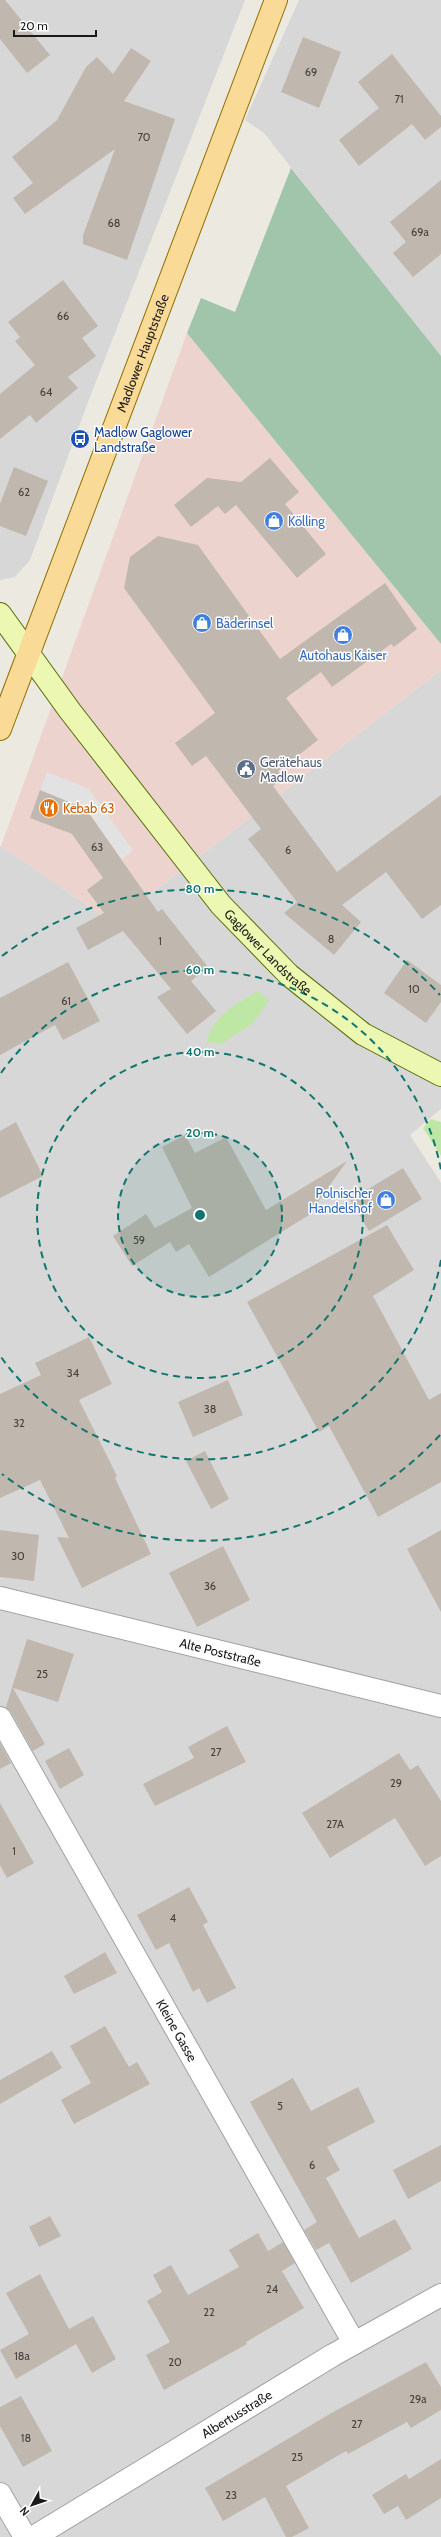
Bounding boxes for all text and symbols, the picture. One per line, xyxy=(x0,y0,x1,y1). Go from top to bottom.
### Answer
scale bar xyxy=(14,12,96,38)
text: 20 m xyxy=(20,18,48,33)
house number: 69 xyxy=(305,65,317,79)
house number: 71 xyxy=(394,92,404,106)
house number: 70 xyxy=(137,130,151,144)
house number: 68 xyxy=(108,216,120,230)
house number: 69a xyxy=(411,225,430,239)
street label: Madlower Hauptstraße xyxy=(113,291,172,414)
house number: 66 xyxy=(57,309,69,323)
house number: 64 xyxy=(40,385,53,399)
place label: Madlow Gaglower Landstraße xyxy=(94,424,193,455)
bus stop icon: Madlow Gaglower Landstraße xyxy=(69,428,91,450)
house number: 62 xyxy=(18,485,30,499)
shop icon: Kölling xyxy=(263,510,285,532)
place label: Kölling xyxy=(288,513,325,529)
shop icon: Bäderinsel xyxy=(191,612,213,634)
place label: Bäderinsel xyxy=(216,615,273,631)
shop icon: Autohaus Kaiser xyxy=(332,624,354,646)
place label: Autohaus Kaiser xyxy=(299,647,387,663)
place label: Gerätehaus Madlow xyxy=(260,754,323,785)
public building icon: Gerätehaus Madlow xyxy=(235,758,257,780)
restaurant icon: Kebab 63 xyxy=(38,797,60,819)
place label: Kebab 63 xyxy=(63,800,115,816)
house number: 63 xyxy=(91,840,103,854)
house number: 6 xyxy=(285,843,291,857)
text: 80 m xyxy=(186,881,214,896)
street label: Gaglower Landstraße xyxy=(221,906,315,998)
house number: 8 xyxy=(328,932,334,946)
house number: 1 xyxy=(158,934,162,948)
text: 60 m xyxy=(186,962,214,977)
house number: 10 xyxy=(408,982,420,996)
house number: 61 xyxy=(61,994,71,1008)
text: 40 m xyxy=(185,1044,215,1059)
text: 20 m xyxy=(186,1125,214,1140)
place label: Polnischer Handelshof xyxy=(309,1185,373,1216)
shop icon: Polnischer Handelshof xyxy=(375,1189,397,1211)
centre of rings xyxy=(193,1208,207,1222)
house number: 59 xyxy=(133,1233,145,1247)
house number: 34 xyxy=(67,1366,80,1380)
house number: 38 xyxy=(204,1402,216,1416)
house number: 32 xyxy=(13,1416,25,1430)
house number: 30 xyxy=(11,1549,25,1563)
house number: 36 xyxy=(204,1579,216,1593)
street label: Alte Poststraße xyxy=(178,1634,263,1670)
house number: 25 xyxy=(36,1667,48,1681)
house number: 27 xyxy=(210,1745,222,1759)
house number: 29 xyxy=(390,1776,402,1790)
house number: 27A xyxy=(326,1817,344,1831)
house number: 1 xyxy=(12,1844,16,1858)
house number: 4 xyxy=(170,1911,177,1925)
street label: Kleine Gasse xyxy=(153,1996,201,2065)
house number: 5 xyxy=(277,2099,283,2113)
house number: 6 xyxy=(309,2158,315,2172)
house number: 24 xyxy=(266,2282,279,2296)
house number: 22 xyxy=(203,2305,215,2319)
house number: 18a xyxy=(14,2349,30,2363)
house number: 20 xyxy=(168,2355,182,2369)
street label: Albertusstraße xyxy=(198,2386,275,2441)
house number: 29a xyxy=(409,2392,427,2406)
house number: 27 xyxy=(351,2417,363,2431)
house number: 18 xyxy=(21,2431,31,2445)
house number: 25 xyxy=(291,2450,303,2464)
north arrow xyxy=(12,2485,52,2525)
house number: 23 xyxy=(225,2488,237,2502)
text: N xyxy=(16,2504,32,2519)

